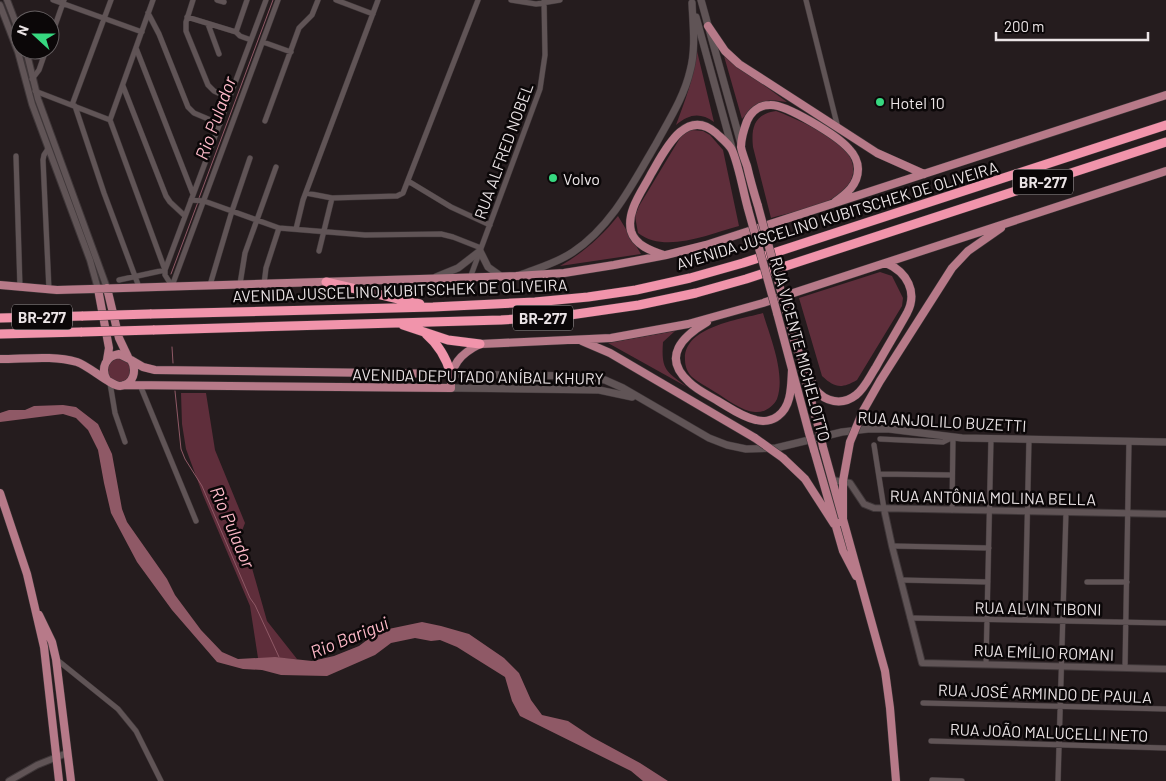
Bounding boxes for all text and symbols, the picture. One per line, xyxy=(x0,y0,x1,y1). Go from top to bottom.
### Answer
north arrow xyxy=(10,10,60,60)
scale bar xyxy=(996,10,1148,42)
text: 200 m xyxy=(1004,17,1044,35)
text: N xyxy=(13,23,32,38)
water label: Rio Pulador xyxy=(190,73,240,163)
street label: RUA ALFRED NOBEL xyxy=(470,81,536,221)
place label: Hotel 10 xyxy=(890,93,945,112)
marker: Hotel 10 xyxy=(874,96,886,108)
street label: AVENIDA JUSCELINO KUBITSCHEK DE OLIVEIRA xyxy=(674,157,1000,273)
place label: Volvo xyxy=(563,169,600,188)
road number: BR-277 xyxy=(1013,170,1073,194)
marker: Volvo xyxy=(547,172,559,184)
street label: RUA VICENTE MICHELOTTO xyxy=(767,255,835,443)
street label: AVENIDA JUSCELINO KUBITSCHEK DE OLIVEIRA xyxy=(232,275,568,305)
road number: BR-277 xyxy=(12,304,72,330)
road number: BR-277 xyxy=(513,306,573,330)
street label: AVENIDA DEPUTADO ANÍBAL KHURY xyxy=(352,364,604,388)
street label: RUA ANJOLILO BUZETTI xyxy=(857,407,1027,435)
water label: Rio Pulador xyxy=(206,483,260,572)
street label: RUA ANTÔNIA MOLINA BELLA xyxy=(890,486,1097,508)
street label: RUA ALVIN TIBONI xyxy=(974,597,1102,619)
water label: Rio Barigui xyxy=(307,611,392,663)
street label: RUA EMÍLIO ROMANI xyxy=(973,640,1115,664)
street label: RUA JOSÉ ARMINDO DE PAULA xyxy=(938,680,1153,706)
street label: RUA JOÃO MALUCELLI NETO xyxy=(950,719,1148,745)

